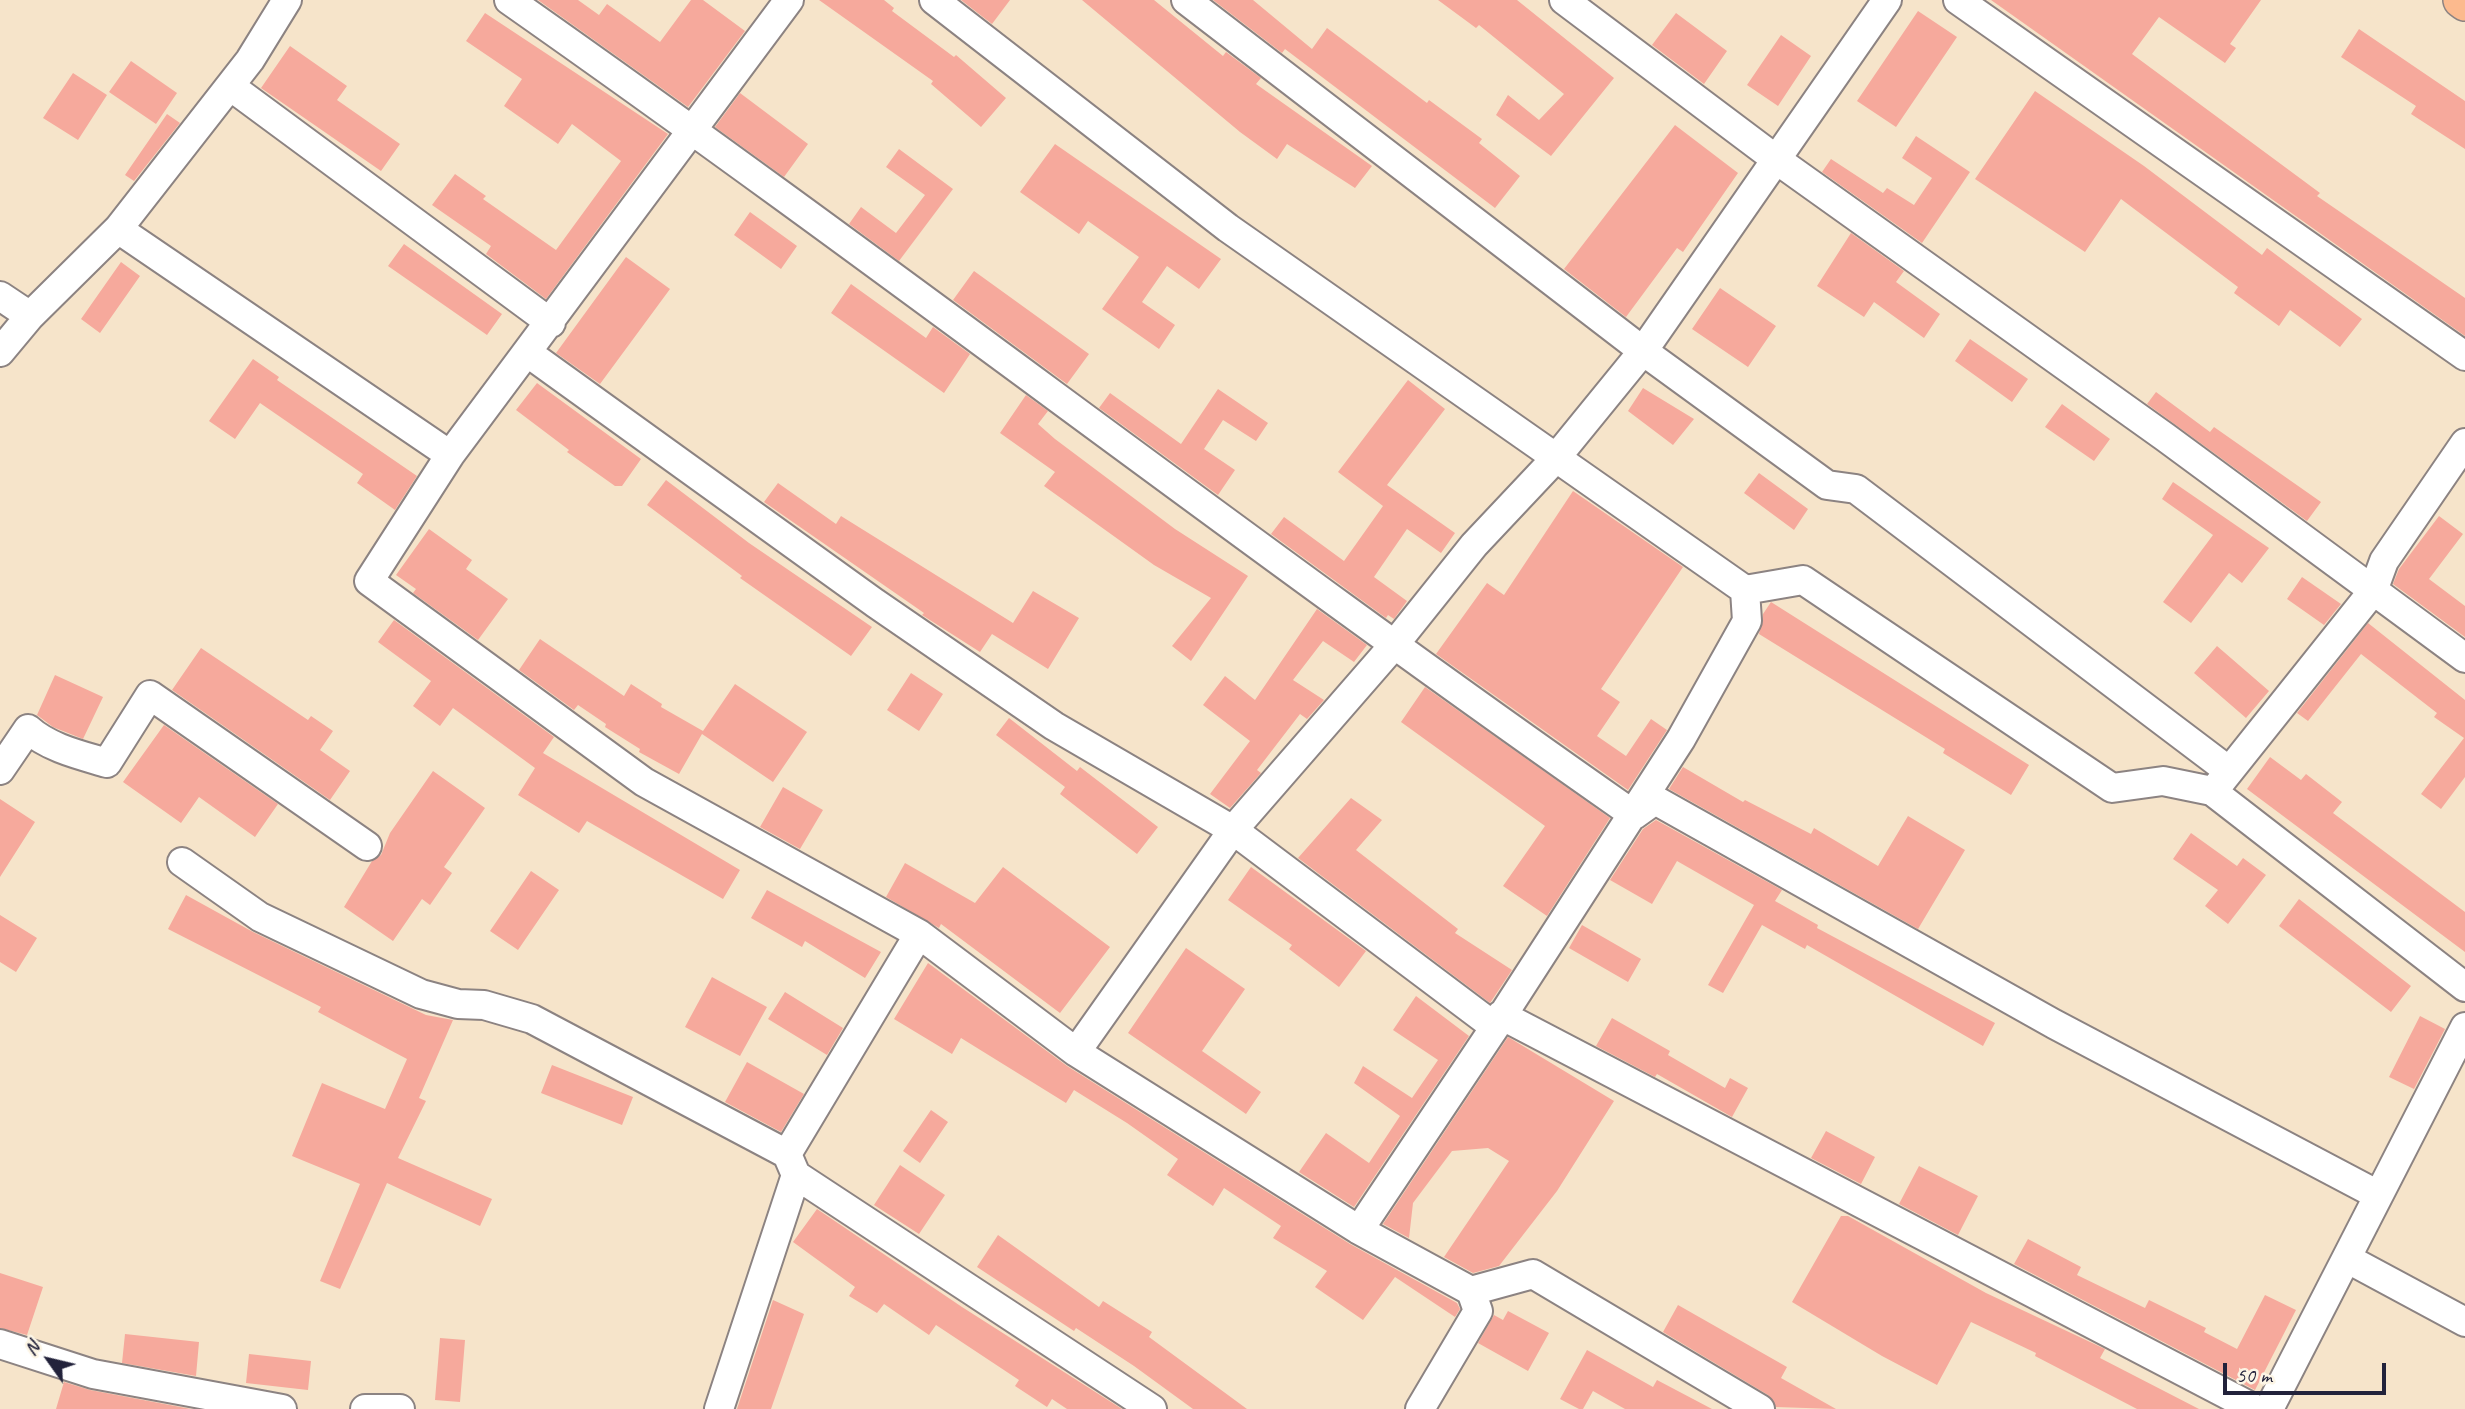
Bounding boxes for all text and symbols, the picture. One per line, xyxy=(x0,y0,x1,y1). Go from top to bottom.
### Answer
north arrow xyxy=(14,1325,84,1395)
text: N xyxy=(18,1337,45,1360)
scale bar xyxy=(2227,1350,2390,1394)
text: 50 m xyxy=(2236,1362,2272,1388)

